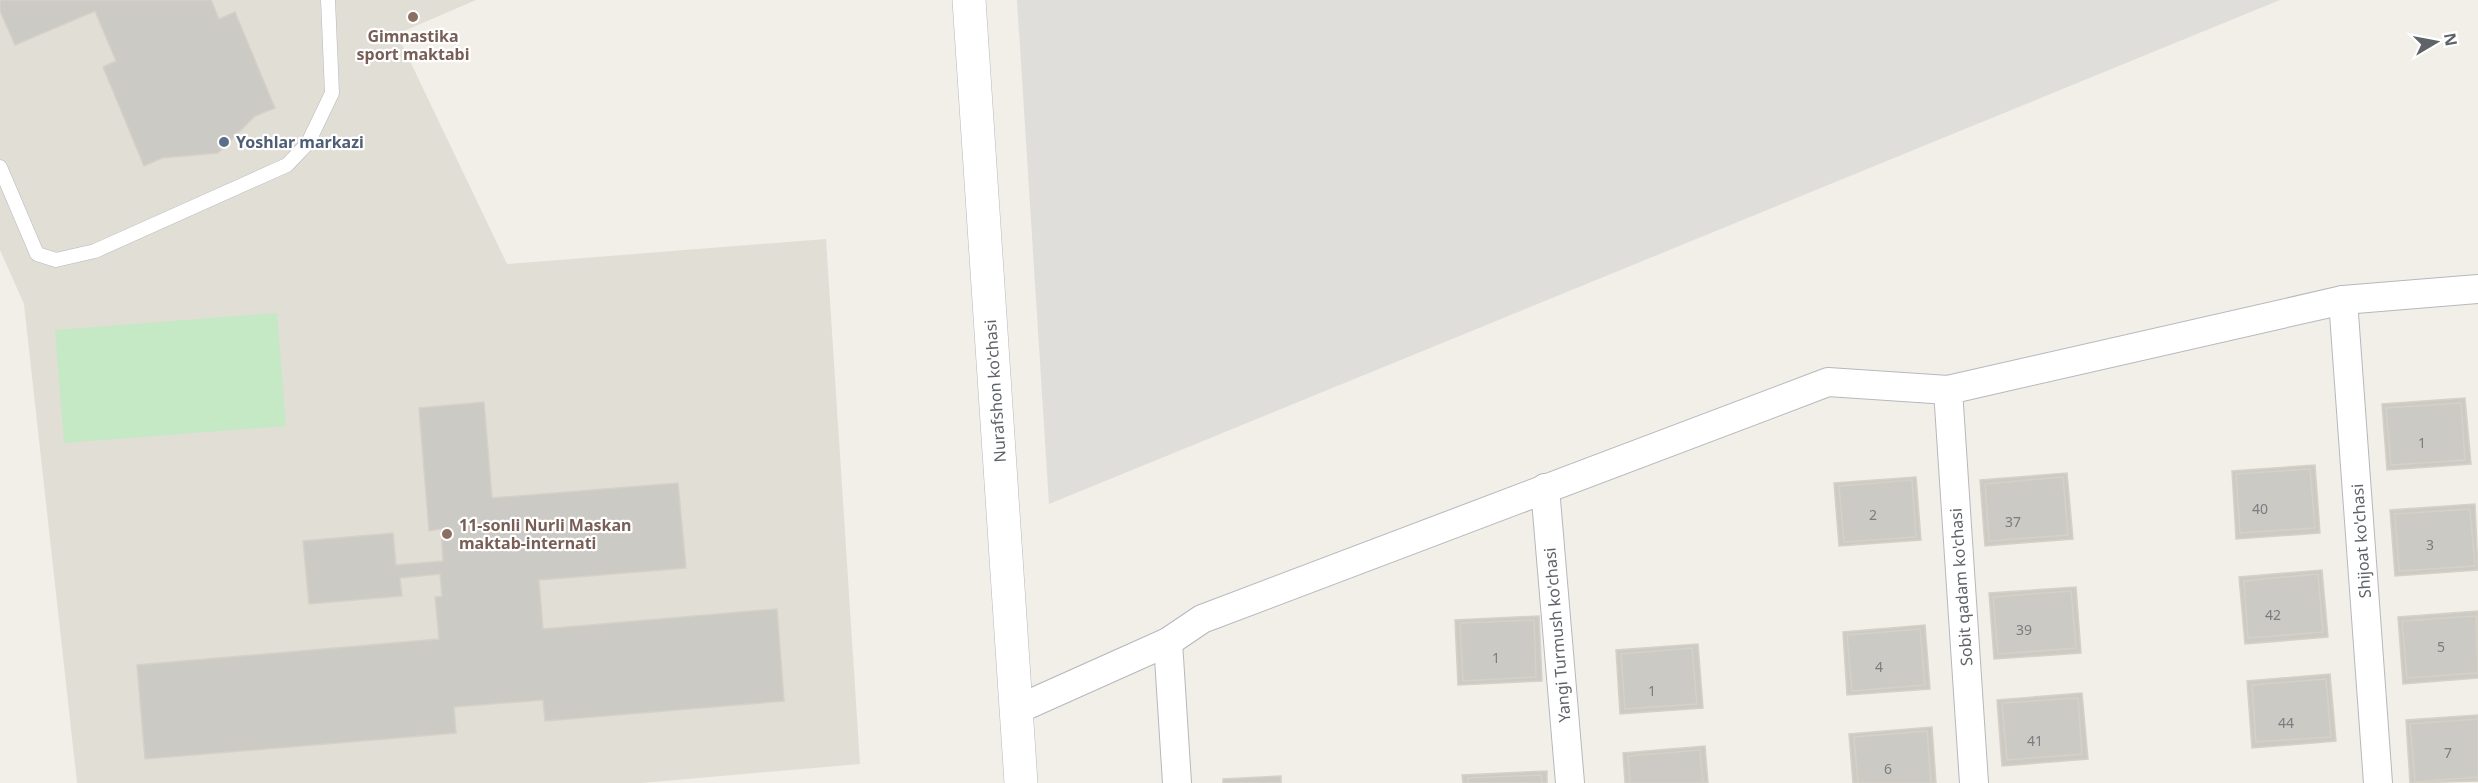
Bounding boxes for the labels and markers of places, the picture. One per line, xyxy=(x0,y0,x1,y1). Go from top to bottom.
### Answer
marker: Gimnastika sport maktabi xyxy=(406,10,420,24)
place label: Gimnastika sport maktabi xyxy=(357,25,469,65)
place label: Yoshlar markazi xyxy=(236,131,364,153)
marker: Yoshlar markazi xyxy=(217,135,231,149)
place label: 11-sonli Nurli Maskan maktab-internati xyxy=(459,514,631,554)
marker: 11-sonli Nurli Maskan maktab-internati xyxy=(440,527,454,541)

